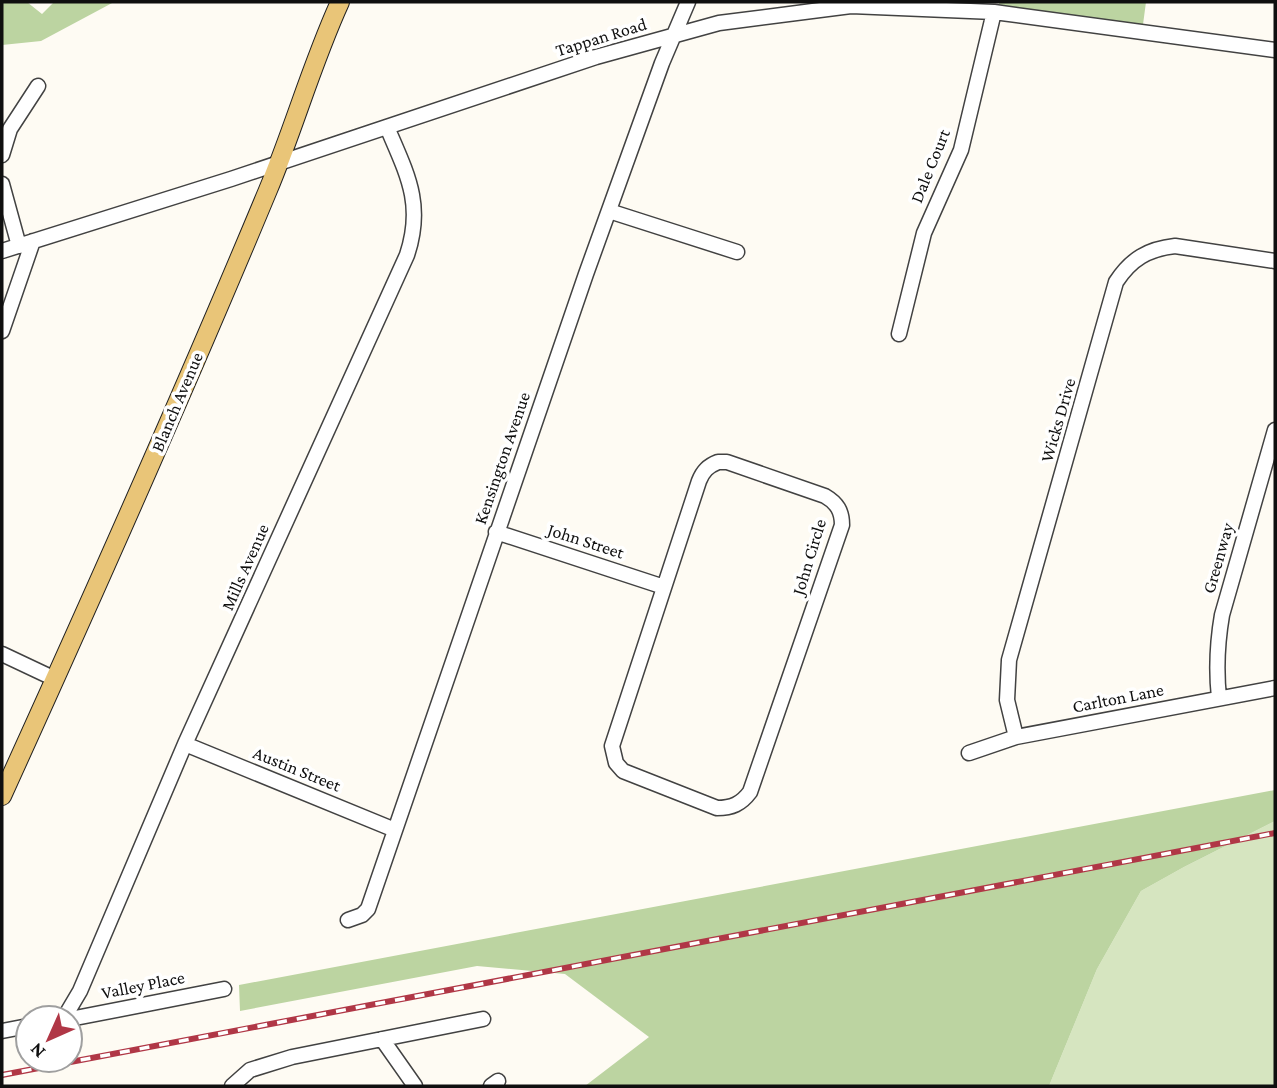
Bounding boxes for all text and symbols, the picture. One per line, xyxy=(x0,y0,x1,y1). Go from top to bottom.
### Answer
street label: Tappan Road xyxy=(553,14,649,60)
street label: Dale Court xyxy=(906,125,954,206)
street label: Blanch Avenue xyxy=(147,349,207,455)
street label: Wicks Drive xyxy=(1036,376,1080,464)
street label: Kensington Avenue xyxy=(470,389,534,527)
street label: John Circle xyxy=(787,517,830,599)
street label: John Street xyxy=(543,519,628,563)
street label: Greenway xyxy=(1198,520,1238,596)
street label: Mills Avenue xyxy=(217,521,273,613)
street label: Carlton Lane xyxy=(1071,679,1165,717)
street label: Austin Street xyxy=(250,742,345,796)
street label: Valley Place xyxy=(100,967,186,1003)
north arrow xyxy=(14,1004,84,1074)
text: N xyxy=(25,1039,49,1063)

